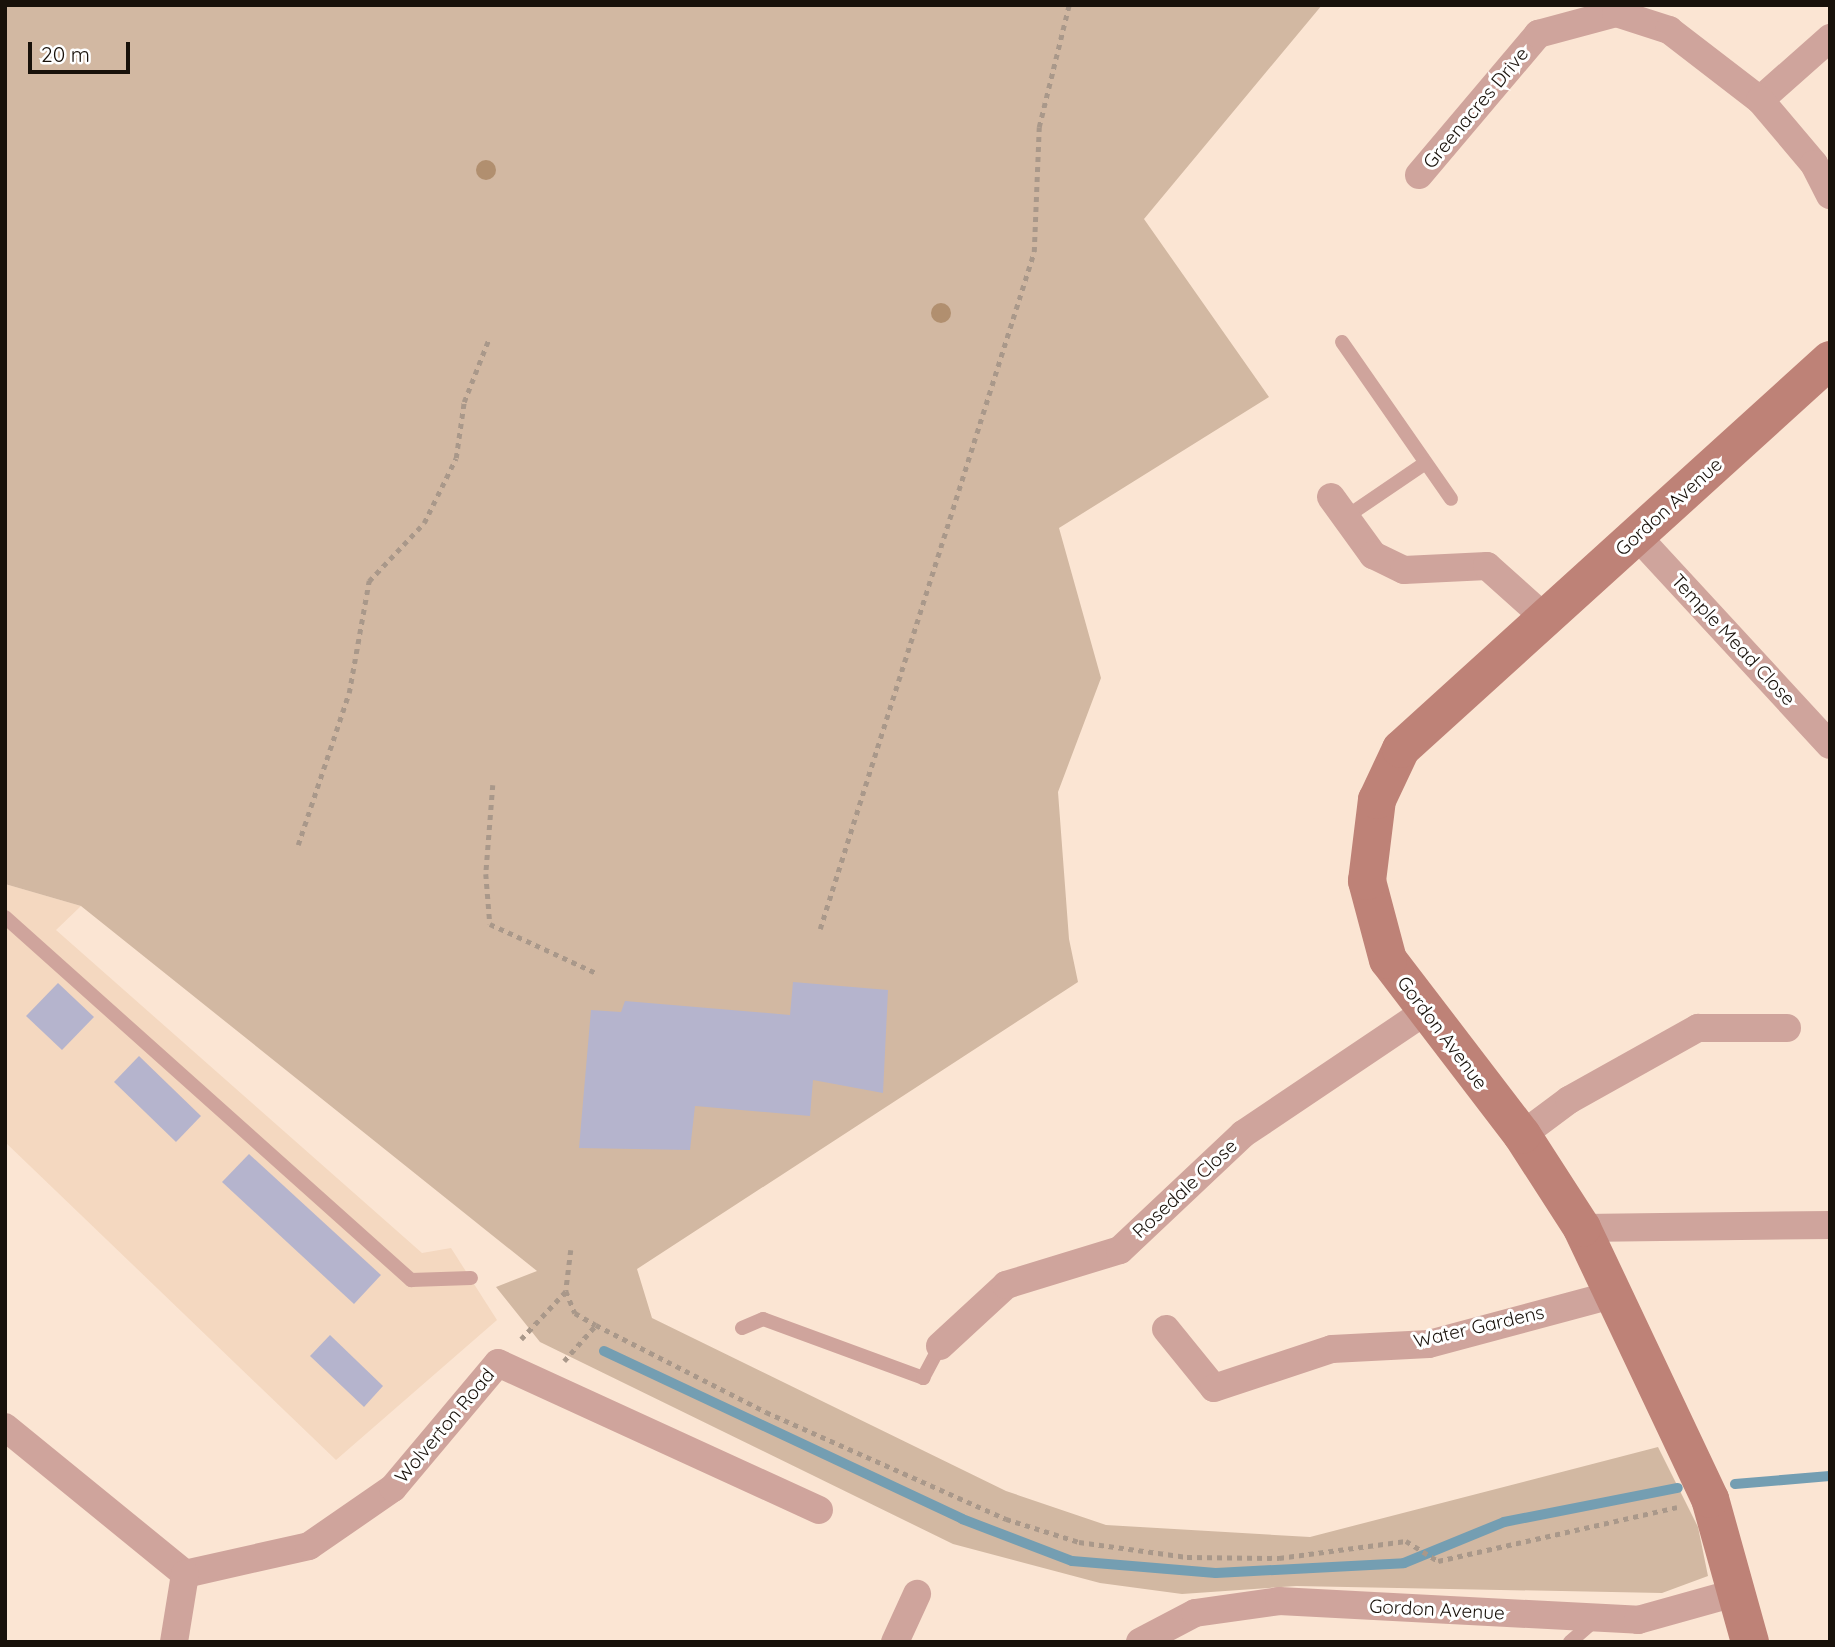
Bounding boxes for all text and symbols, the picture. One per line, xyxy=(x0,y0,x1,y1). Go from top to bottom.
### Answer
scale bar xyxy=(32,28,133,72)
text: 20 m xyxy=(41,41,90,67)
street label: Greenacres Drive xyxy=(1419,43,1533,173)
street label: Gordon Avenue xyxy=(1611,453,1727,561)
street label: Temple Mead Close xyxy=(1666,570,1800,710)
street label: Gordon Avenue xyxy=(1392,972,1492,1094)
street label: Rosedale Close xyxy=(1128,1135,1242,1243)
street label: Water Gardens xyxy=(1411,1301,1547,1353)
street label: Wolverton Road xyxy=(390,1364,500,1488)
street label: Gordon Avenue xyxy=(1369,1595,1505,1625)

